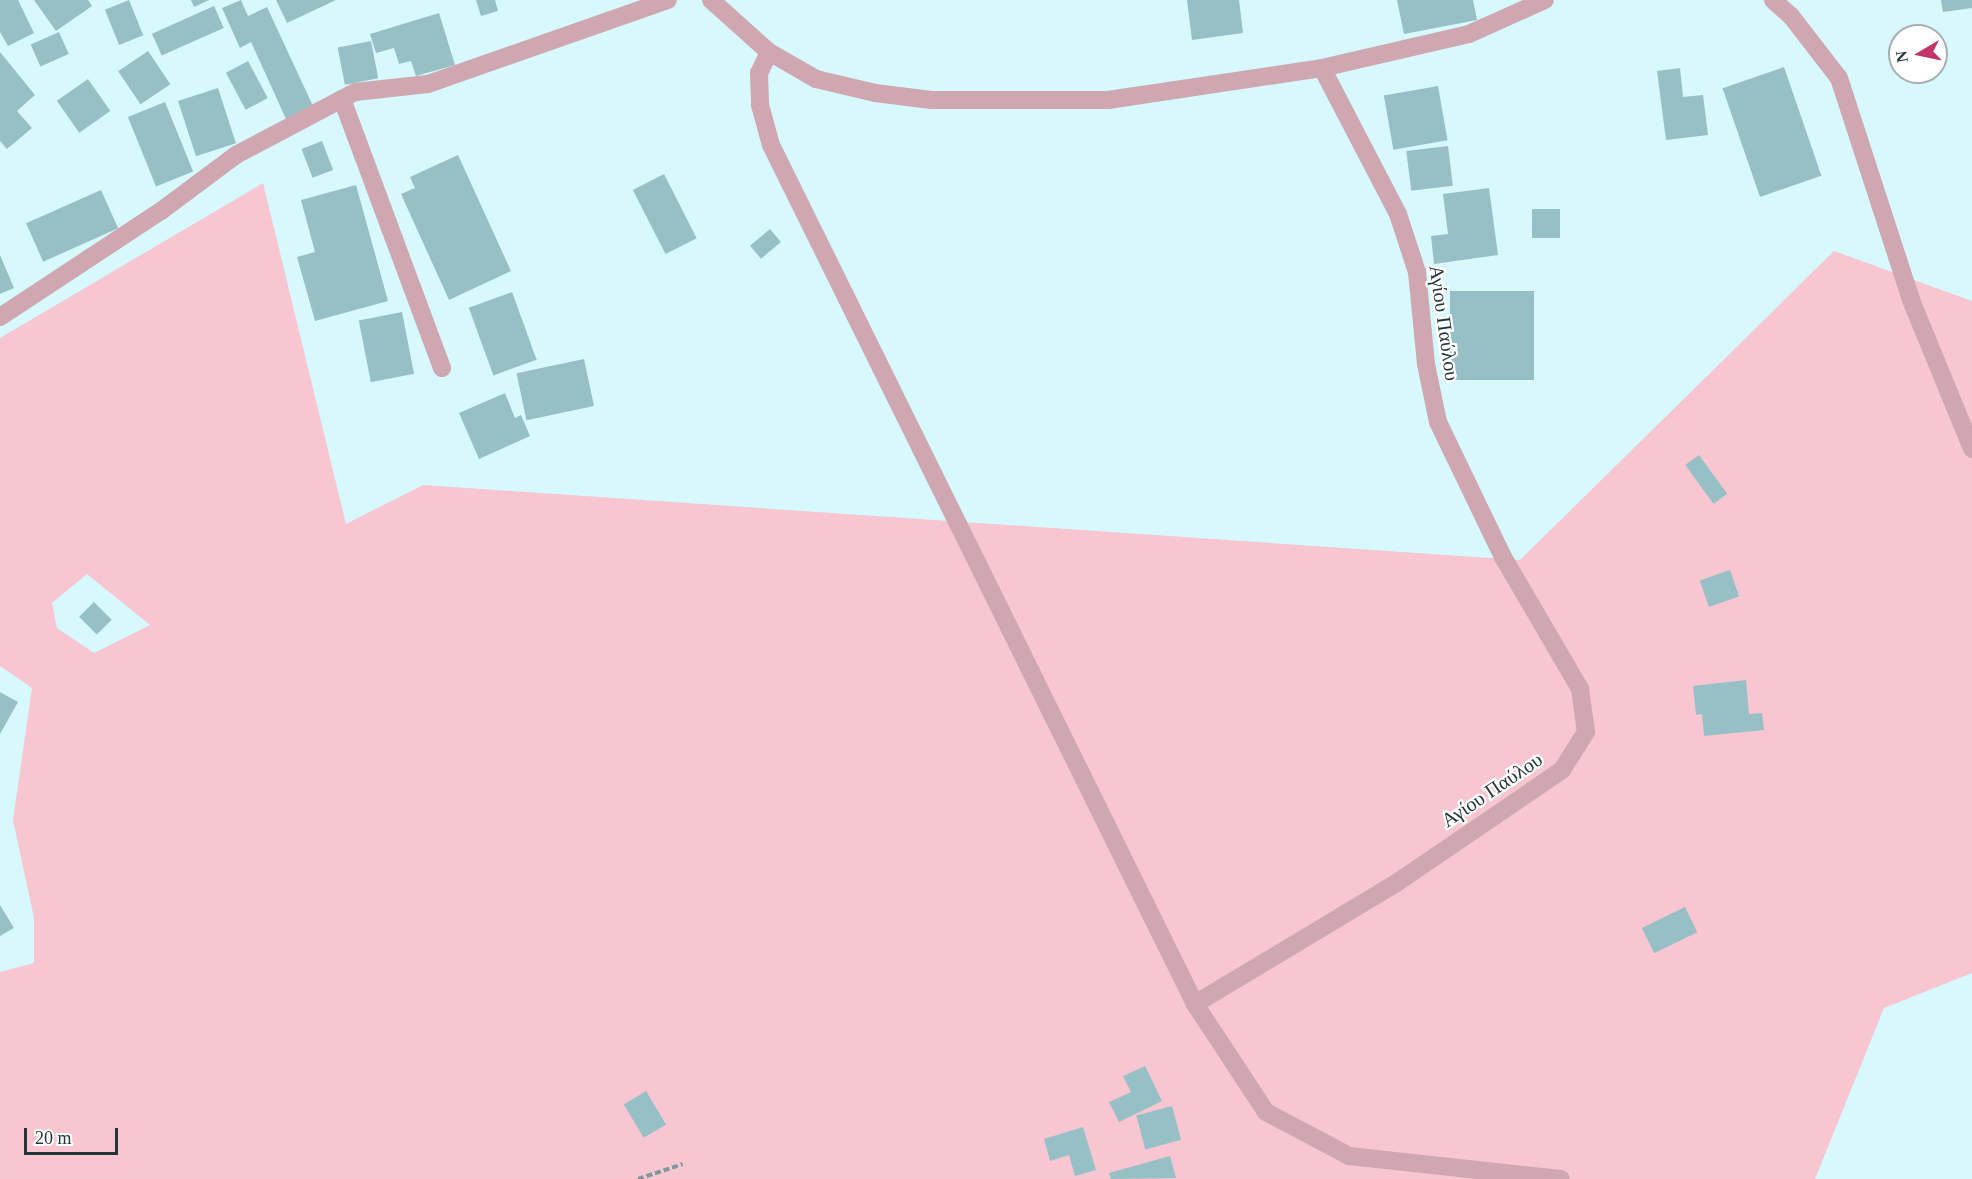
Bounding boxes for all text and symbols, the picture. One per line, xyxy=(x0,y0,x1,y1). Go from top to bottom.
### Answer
north arrow xyxy=(1888,24,1948,84)
text: N xyxy=(1892,50,1911,64)
street label: Αγίου Παύλου xyxy=(1424,264,1464,382)
street label: Αγίου Παύλου xyxy=(1437,747,1547,833)
scale bar xyxy=(27,1116,122,1154)
text: 20 m xyxy=(35,1128,72,1148)

